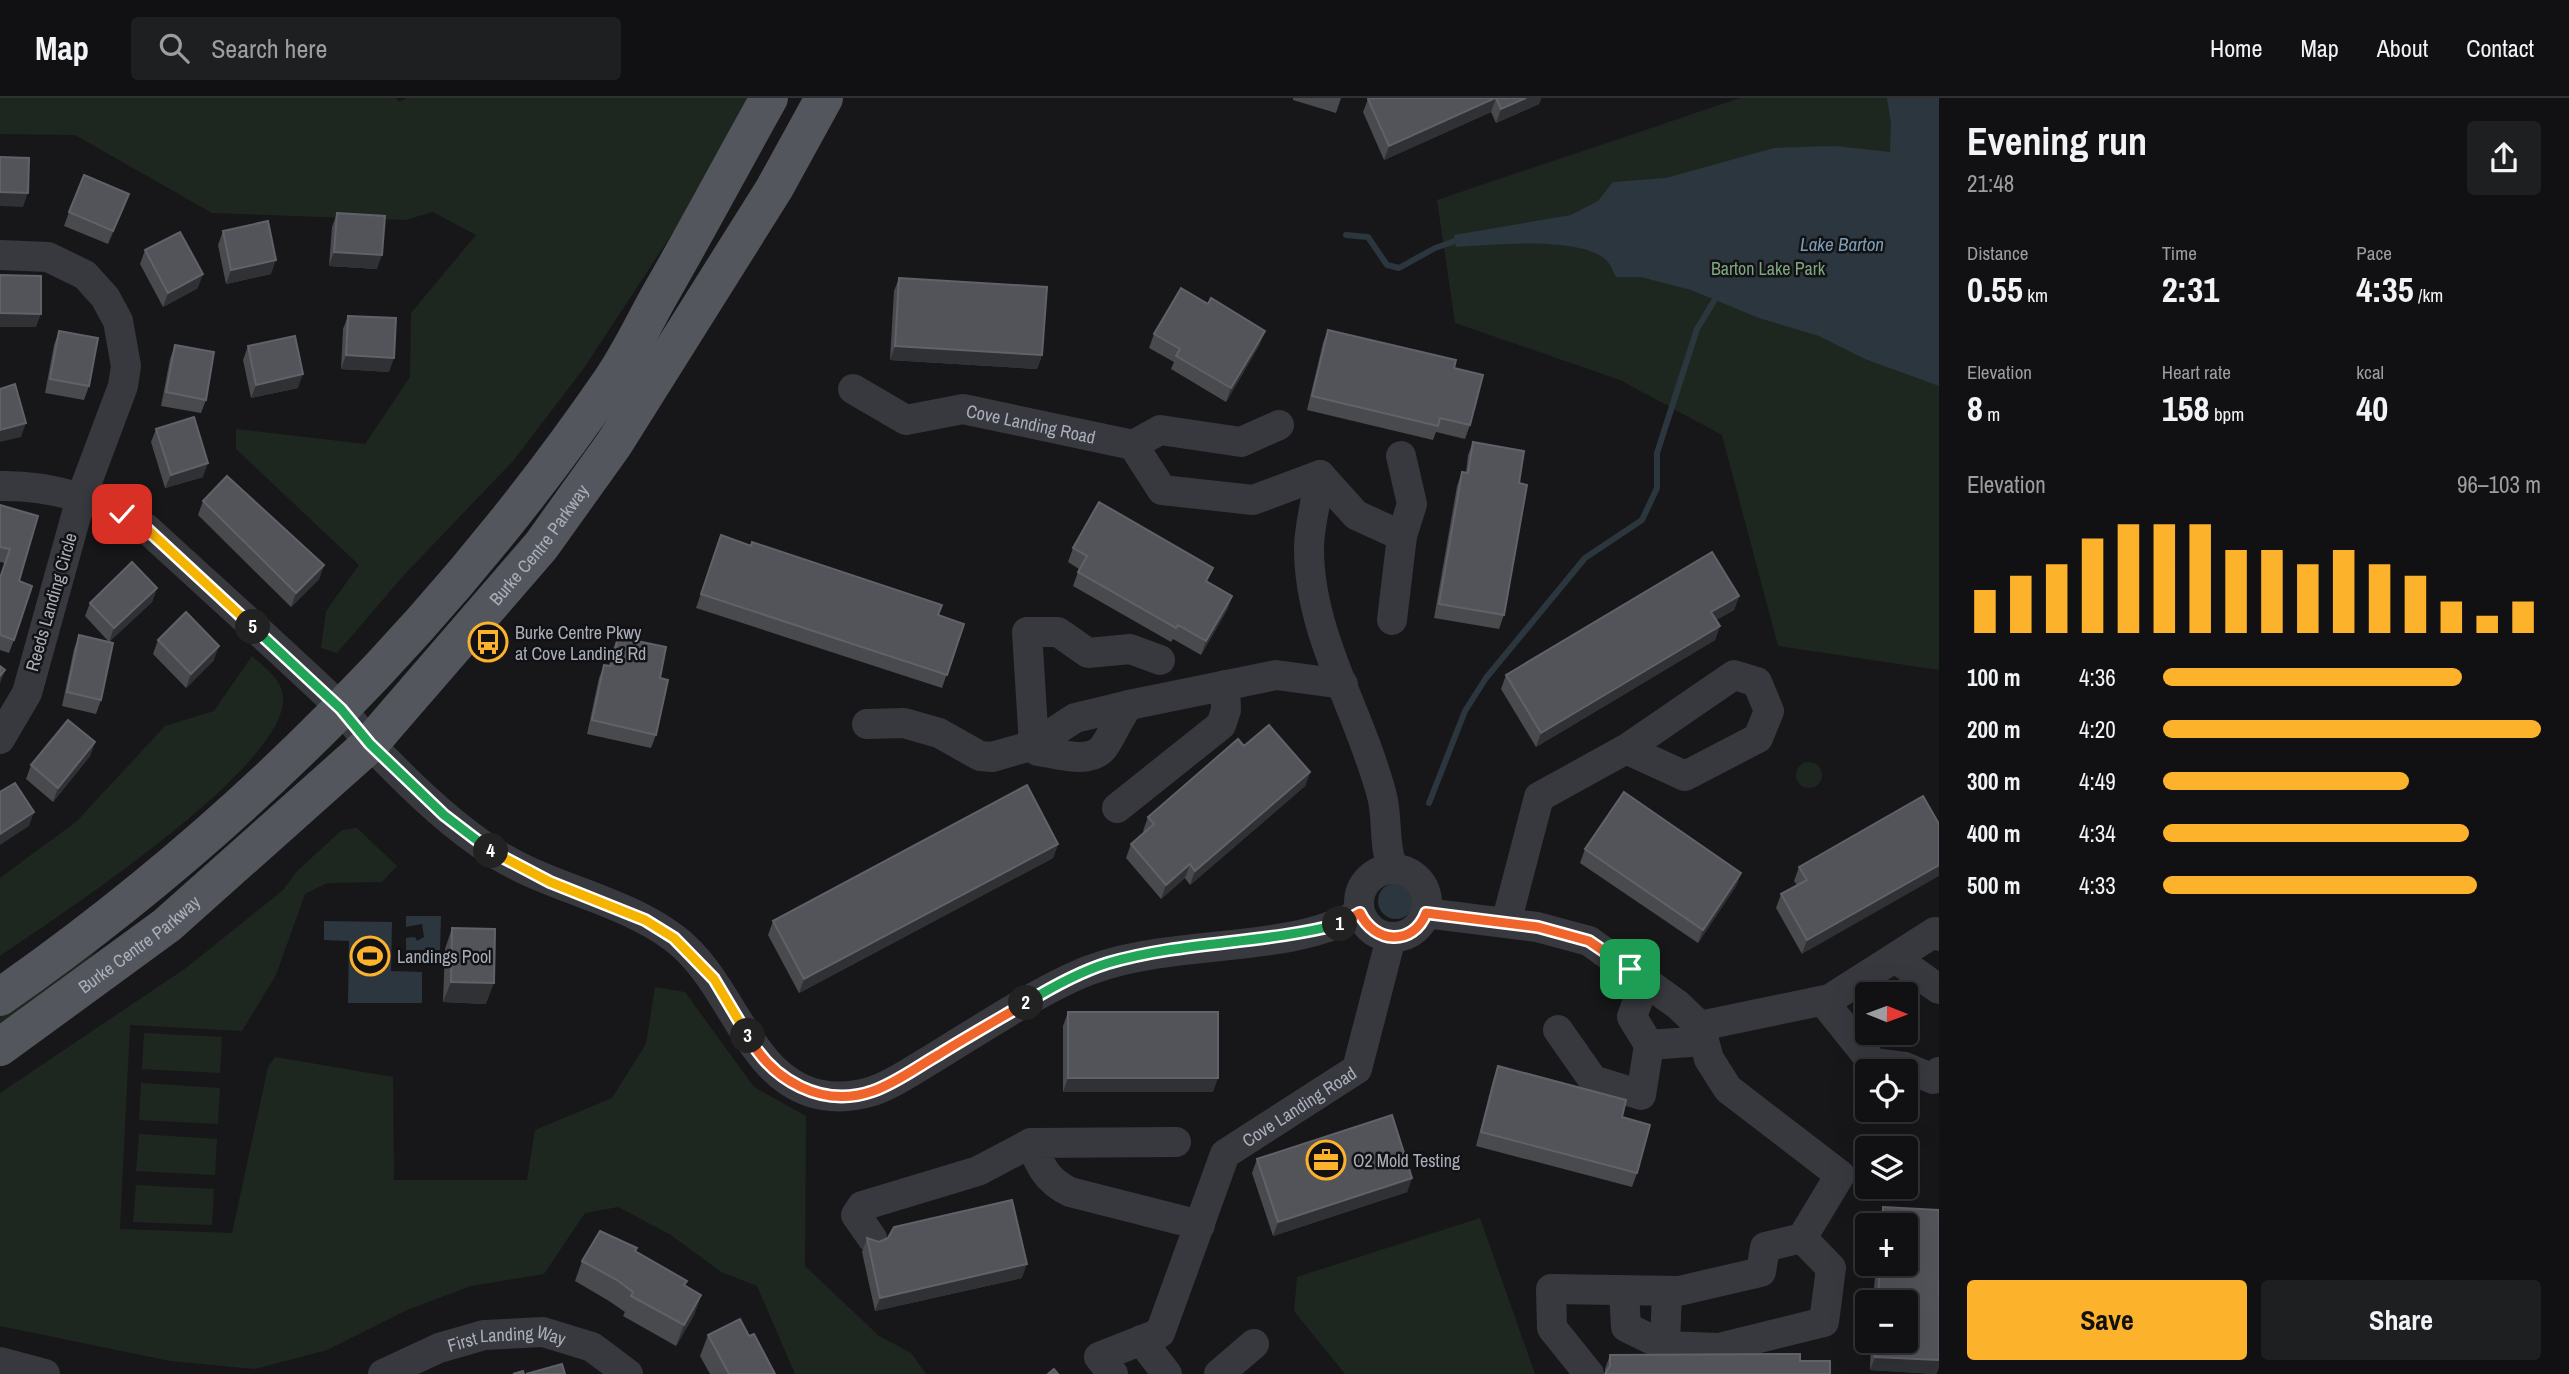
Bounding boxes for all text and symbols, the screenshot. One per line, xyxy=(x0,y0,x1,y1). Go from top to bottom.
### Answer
search box xyxy=(131,17,621,80)
text: Map xyxy=(35,26,89,70)
icon: search xyxy=(155,29,193,67)
text: Search here xyxy=(211,31,327,66)
text: Home xyxy=(2210,32,2262,64)
text: Map xyxy=(2300,32,2339,64)
text: About xyxy=(2377,32,2428,64)
text: Contact xyxy=(2466,32,2534,64)
text: Evening run xyxy=(1967,116,2147,167)
button: share xyxy=(2467,121,2541,195)
text: 21:48 xyxy=(1967,168,2014,199)
water label: Lake Barton xyxy=(1800,231,1884,257)
text: Distance xyxy=(1967,240,2028,266)
text: Time xyxy=(2162,240,2197,266)
text: Pace xyxy=(2356,240,2392,266)
park label: Barton Lake Park xyxy=(1711,256,1826,281)
text: 0.55 xyxy=(1967,266,2023,313)
text: 2:31 xyxy=(2162,266,2219,313)
text: 4:35 xyxy=(2356,266,2414,313)
text: km xyxy=(2023,282,2048,308)
text: /km xyxy=(2414,282,2443,308)
text: Elevation xyxy=(1967,359,2032,385)
text: Heart rate xyxy=(2162,359,2231,385)
text: kcal xyxy=(2356,359,2384,385)
text: 8 xyxy=(1967,385,1983,432)
text: 158 xyxy=(2162,385,2210,432)
text: 40 xyxy=(2356,385,2388,432)
street label: Cove Landing Road xyxy=(964,398,1098,449)
text: m xyxy=(1983,401,2000,427)
text: bpm xyxy=(2210,401,2244,427)
text: Elevation xyxy=(1967,469,2046,500)
text: 96–103 m xyxy=(2457,469,2541,500)
street label: Burke Centre Parkway xyxy=(483,478,594,610)
pin xyxy=(92,484,152,544)
icon: check xyxy=(103,495,141,533)
street label: Reeds Landing Circle xyxy=(19,530,83,674)
pin: 5 xyxy=(236,610,270,644)
text: 5 xyxy=(248,613,257,639)
place label: Burke Centre Pkwy at Cove Landing Rd xyxy=(515,620,646,666)
bus stop icon: Burke Centre Pkwy at Cove Landing Rd xyxy=(467,621,509,663)
text: 100 m xyxy=(1967,662,2020,693)
text: 4:36 xyxy=(2079,662,2116,693)
text: 200 m xyxy=(1967,714,2020,745)
text: 4:20 xyxy=(2079,714,2116,745)
text: 300 m xyxy=(1967,766,2020,797)
text: 4:49 xyxy=(2079,766,2116,797)
text: 400 m xyxy=(1967,818,2020,849)
text: 4:34 xyxy=(2079,818,2116,849)
pin: 4 xyxy=(474,834,508,868)
text: 4 xyxy=(486,837,495,863)
text: 500 m xyxy=(1967,870,2020,901)
text: 4:33 xyxy=(2079,870,2116,901)
street label: Burke Centre Parkway xyxy=(73,889,206,999)
pin: 1 xyxy=(1322,906,1358,942)
text: 1 xyxy=(1335,910,1344,936)
sports icon: Landings Pool xyxy=(349,935,391,977)
pin xyxy=(1600,939,1660,999)
place label: Landings Pool xyxy=(397,944,491,969)
icon: arrive xyxy=(1611,950,1649,988)
north arrow xyxy=(1855,982,1918,1045)
map controls xyxy=(1855,982,1918,1353)
pin: 2 xyxy=(1009,986,1044,1020)
text: 2 xyxy=(1021,989,1030,1015)
pin: 3 xyxy=(730,1018,766,1054)
text: 3 xyxy=(743,1022,752,1048)
button: locate xyxy=(1855,1059,1918,1122)
street label: Cove Landing Road xyxy=(1237,1060,1361,1152)
button: layers xyxy=(1855,1136,1918,1199)
office icon: O2 Mold Testing xyxy=(1305,1139,1347,1181)
place label: O2 Mold Testing xyxy=(1353,1148,1461,1173)
button: + xyxy=(1855,1213,1918,1276)
button: Save xyxy=(1967,1280,2247,1360)
button: Share xyxy=(2261,1280,2541,1360)
button: − xyxy=(1855,1290,1918,1353)
street label: First Landing Way xyxy=(444,1318,570,1357)

